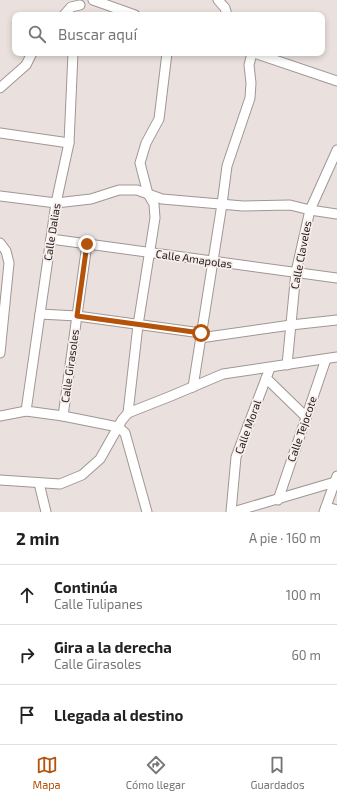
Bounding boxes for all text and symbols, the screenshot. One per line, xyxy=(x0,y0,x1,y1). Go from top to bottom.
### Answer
search box xyxy=(12,12,325,56)
icon: search xyxy=(26,23,48,45)
text: Buscar aquí xyxy=(58,25,137,43)
street label: Calle Dalias xyxy=(41,202,63,262)
street label: Calle Claveles xyxy=(288,219,314,290)
route end xyxy=(78,235,96,253)
street label: Calle Amapolas xyxy=(155,247,233,270)
route start xyxy=(192,324,210,342)
street label: Calle Girasoles xyxy=(58,328,81,403)
street label: Calle Tejocote xyxy=(284,394,320,464)
street label: Calle Moral xyxy=(232,397,264,456)
text: 2 min xyxy=(16,528,59,548)
text: A pie · 160 m xyxy=(249,530,321,546)
text: Continúa xyxy=(54,578,117,596)
icon: ahead xyxy=(16,584,38,606)
text: 100 m xyxy=(286,587,321,603)
text: Calle Tulipanes xyxy=(54,596,143,612)
text: Gira a la derecha xyxy=(54,638,172,656)
icon: right xyxy=(16,644,38,666)
text: 60 m xyxy=(291,647,321,663)
text: Calle Girasoles xyxy=(54,656,141,672)
icon: arrive xyxy=(16,704,38,726)
text: Llegada al destino xyxy=(54,706,183,724)
tab: Mapa xyxy=(33,754,61,791)
tab: Cómo llegar xyxy=(126,754,185,791)
tab: Guardados xyxy=(250,754,304,791)

